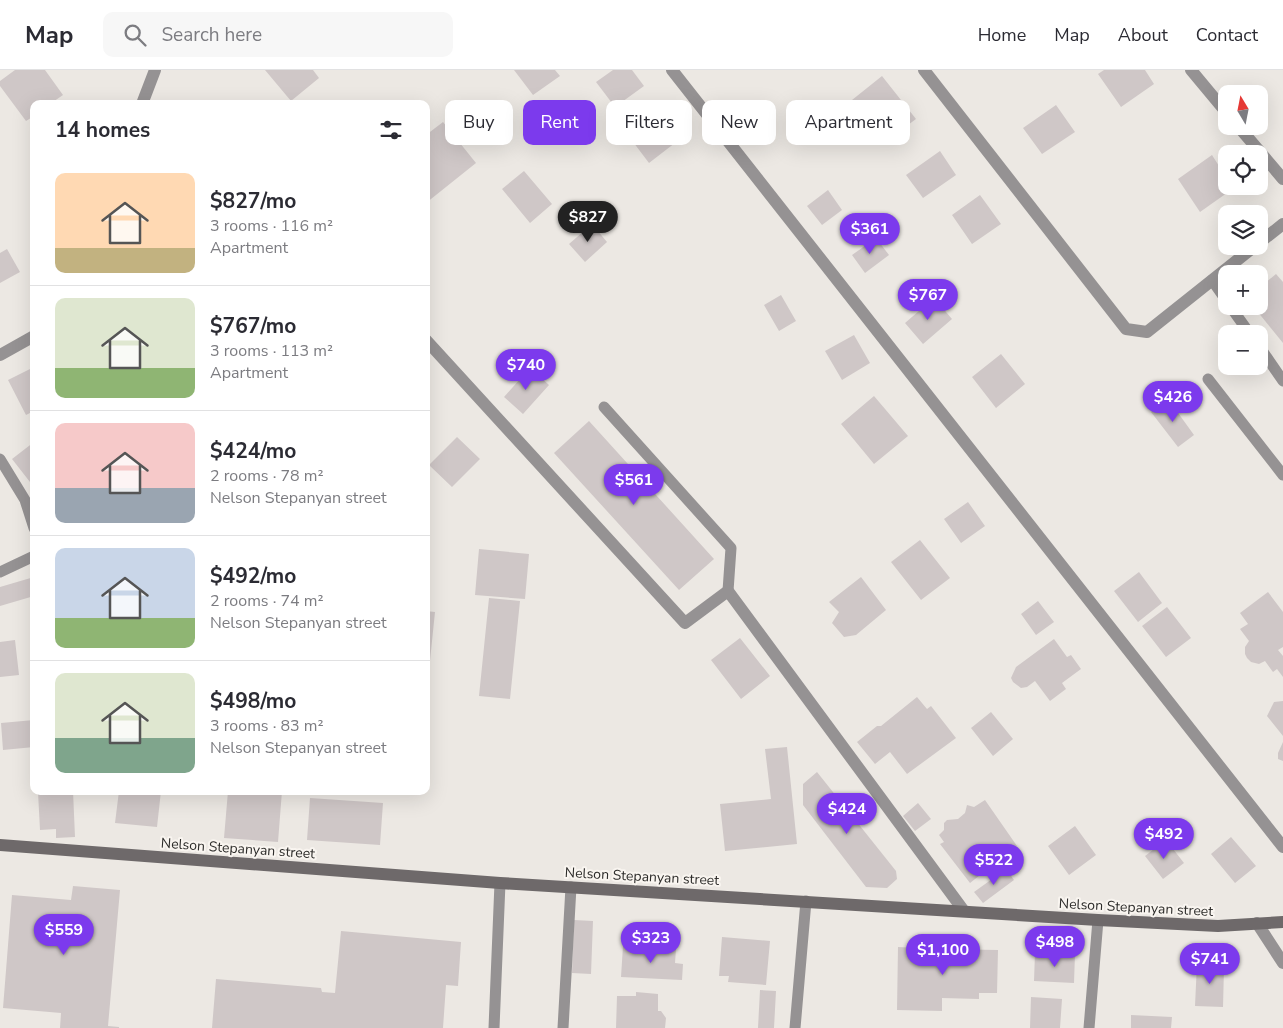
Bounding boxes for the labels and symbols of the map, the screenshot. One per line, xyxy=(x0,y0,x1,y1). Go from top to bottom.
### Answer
north arrow xyxy=(1218,85,1268,135)
pin: $827 xyxy=(558,200,618,243)
pin: $361 xyxy=(840,212,900,255)
pin: $767 xyxy=(898,278,958,321)
pin: $740 xyxy=(496,348,556,391)
pin: $426 xyxy=(1143,380,1203,423)
pin: $561 xyxy=(604,464,664,506)
pin: $424 xyxy=(817,792,877,835)
pin: $492 xyxy=(1134,818,1194,860)
street label: Nelson Stepanyan street xyxy=(160,834,316,863)
pin: $522 xyxy=(964,844,1024,886)
street label: Nelson Stepanyan street xyxy=(564,863,720,890)
street label: Nelson Stepanyan street xyxy=(1058,894,1214,921)
pin: $559 xyxy=(34,914,94,956)
pin: $323 xyxy=(621,922,681,964)
pin: $498 xyxy=(1025,926,1085,968)
pin: $1,100 xyxy=(902,934,984,976)
pin: $741 xyxy=(1180,942,1240,985)

